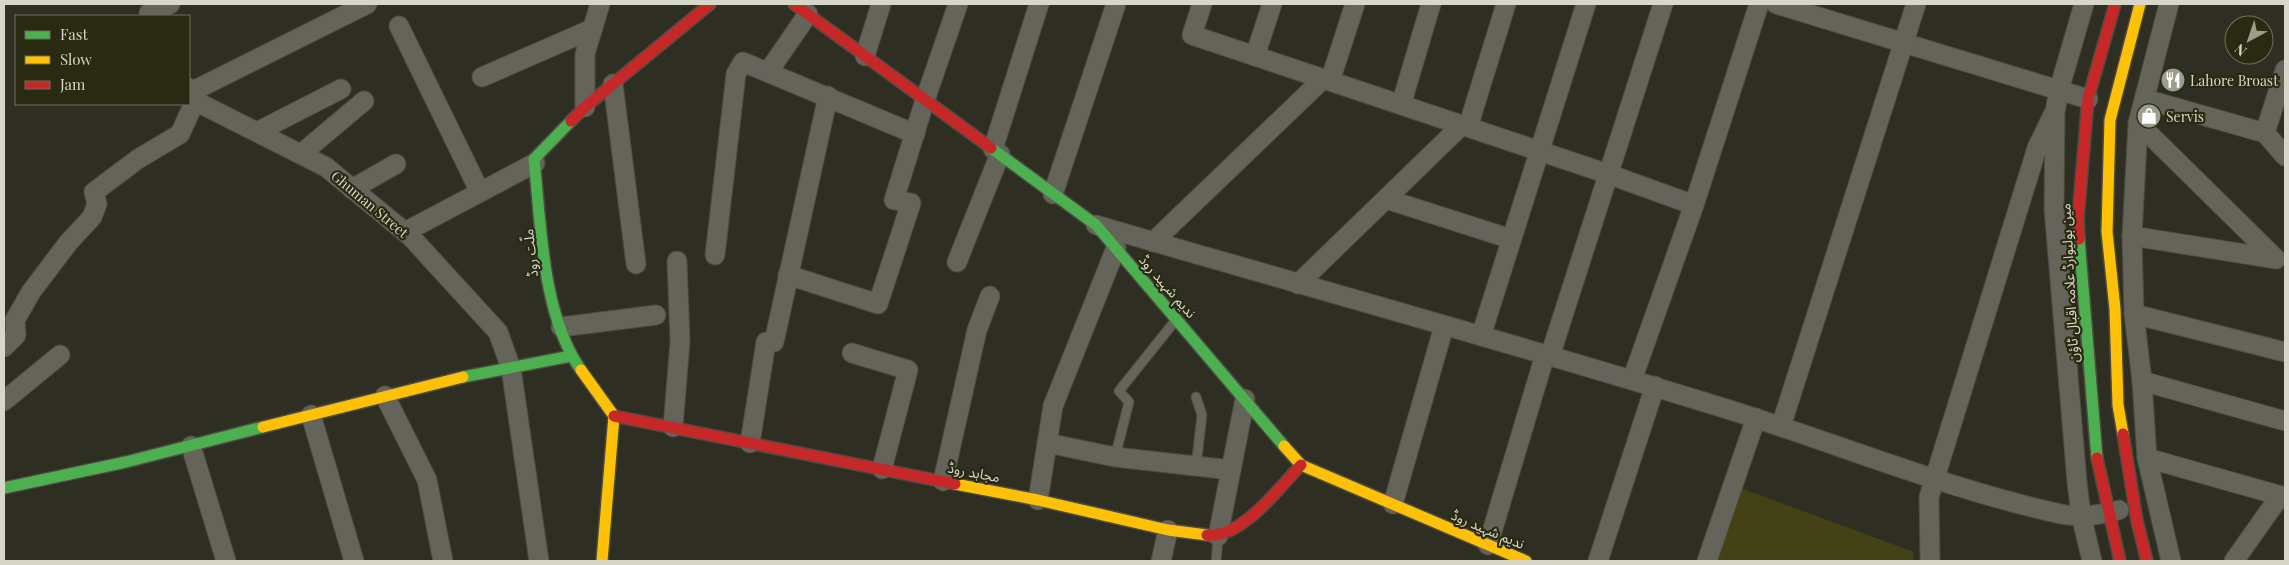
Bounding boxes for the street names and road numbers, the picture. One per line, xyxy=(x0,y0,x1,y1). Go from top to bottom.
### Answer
street label: Ghuman Street xyxy=(328,166,413,242)
street label: مین بولیوارڈ علامہ اقبال ٹاؤن xyxy=(2055,203,2083,363)
street label: ملّت روڈ xyxy=(518,228,542,278)
street label: ندیم شہید روڈ xyxy=(1134,250,1201,323)
street label: مجاہد روڈ xyxy=(946,458,1002,486)
street label: ندیم شہید روڈ xyxy=(1448,505,1528,555)

